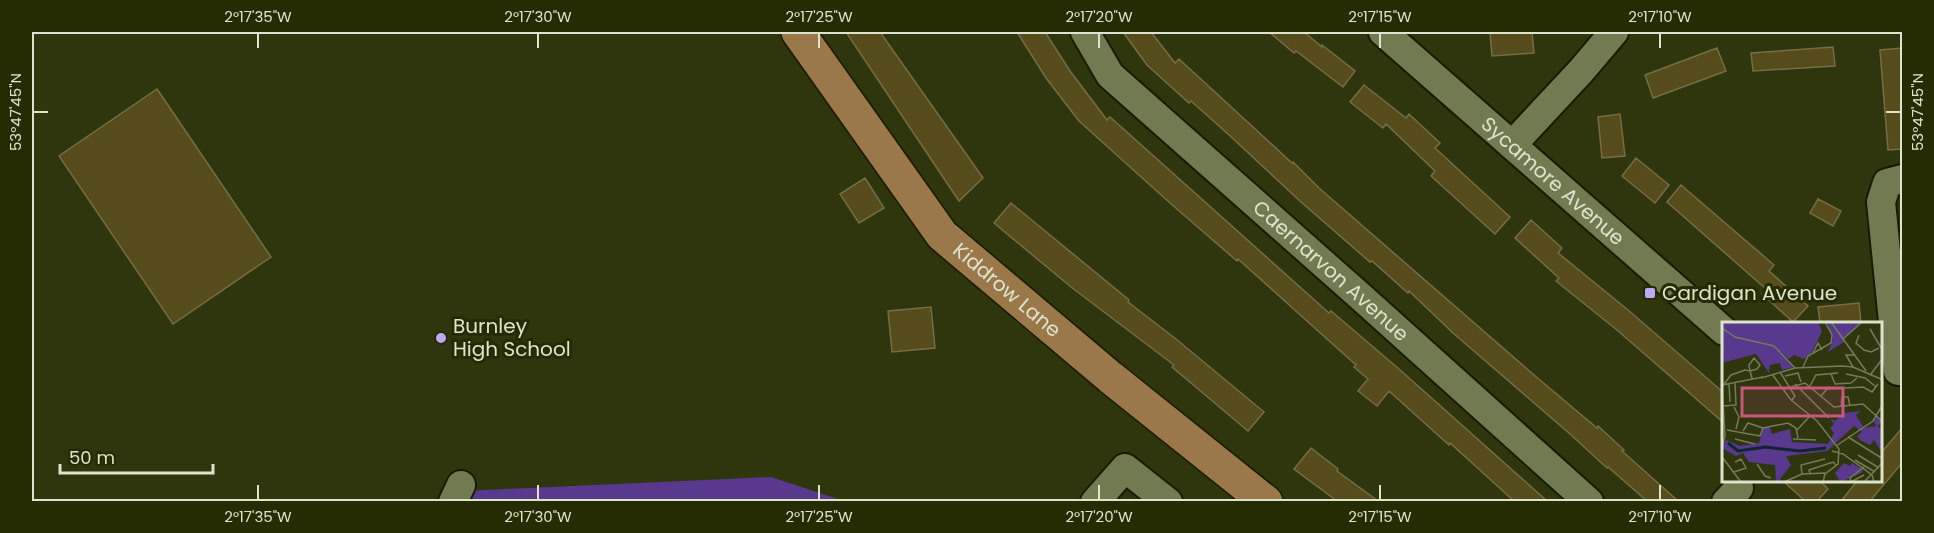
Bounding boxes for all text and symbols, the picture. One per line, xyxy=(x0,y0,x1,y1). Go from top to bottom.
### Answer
text: 2°17'35"W xyxy=(224,6,292,27)
text: 2°17'30"W xyxy=(504,6,572,27)
text: 2°17'25"W xyxy=(785,6,853,27)
text: 2°17'20"W xyxy=(1065,6,1133,27)
text: 2°17'15"W xyxy=(1348,6,1412,27)
text: 2°17'10"W xyxy=(1628,6,1692,27)
text: 53°47'45"N xyxy=(5,73,26,151)
text: 53°47'45"N xyxy=(1907,73,1928,151)
street label: Sycamore Avenue xyxy=(1475,110,1631,252)
street label: Caernarvon Avenue xyxy=(1247,194,1415,348)
street label: Kiddrow Lane xyxy=(947,236,1067,344)
place label: Cardigan Avenue xyxy=(1662,279,1837,307)
marker: Cardigan Avenue xyxy=(1643,286,1657,300)
place label: Burnley High School xyxy=(453,312,571,363)
inset map xyxy=(1722,322,1883,482)
marker: Burnley High School xyxy=(434,331,448,345)
scale bar xyxy=(60,437,213,475)
text: 50 m xyxy=(69,445,115,470)
text: 2°17'35"W xyxy=(224,506,292,527)
text: 2°17'30"W xyxy=(504,506,572,527)
text: 2°17'25"W xyxy=(785,506,853,527)
text: 2°17'20"W xyxy=(1065,506,1133,527)
text: 2°17'15"W xyxy=(1348,506,1412,527)
text: 2°17'10"W xyxy=(1628,506,1692,527)

